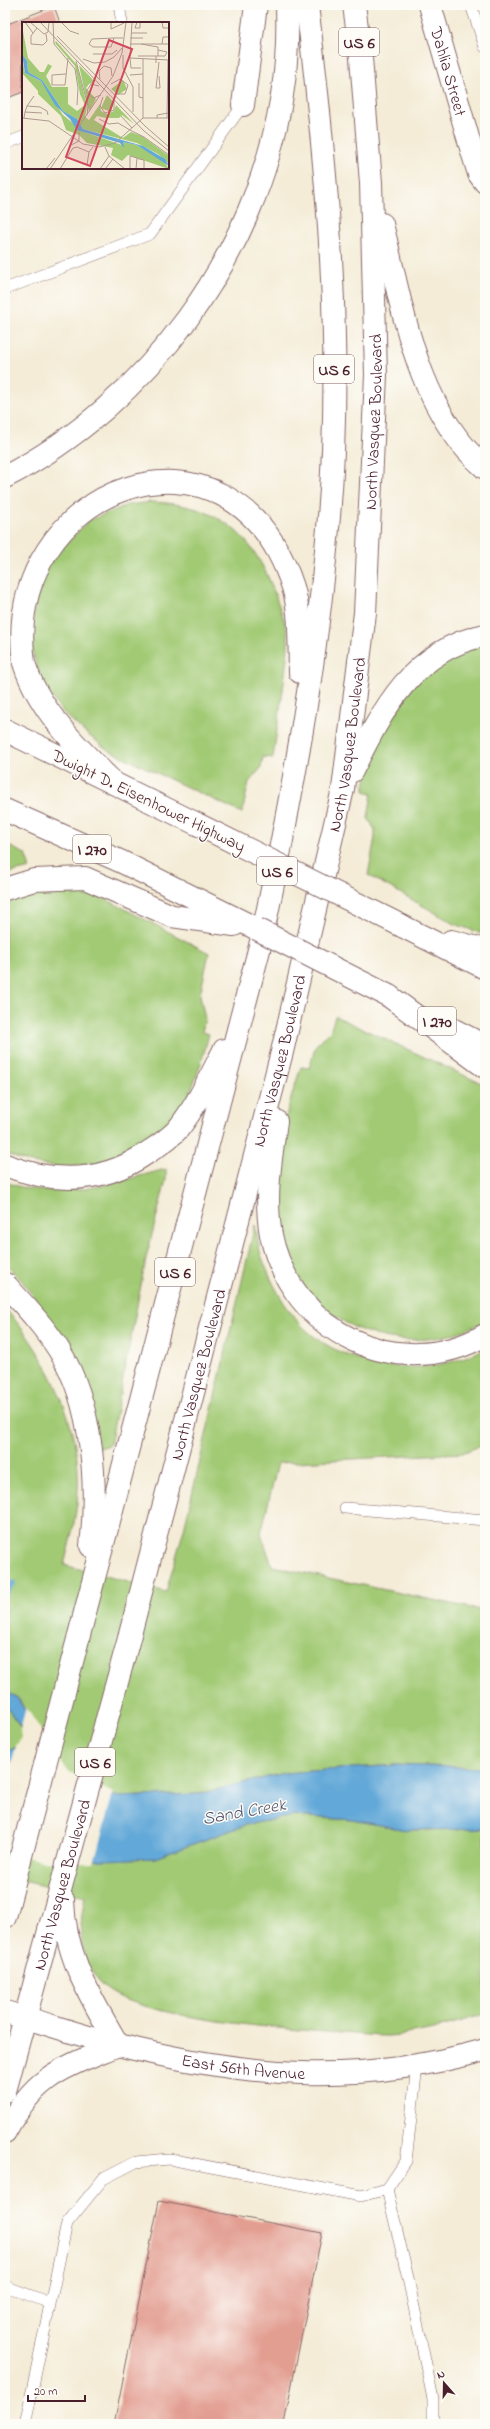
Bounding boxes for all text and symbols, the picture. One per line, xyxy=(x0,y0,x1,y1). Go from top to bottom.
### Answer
inset map xyxy=(22,22,169,169)
street label: Dahlia Street xyxy=(423,23,472,120)
road number: US 6 xyxy=(339,28,379,56)
street label: North Vasquez Boulevard xyxy=(359,333,390,511)
road number: US 6 xyxy=(314,355,354,383)
street label: North Vasquez Boulevard xyxy=(322,655,373,834)
street label: Dwight D. Eisenhower Highway xyxy=(45,743,249,861)
road number: I 270 xyxy=(73,835,111,863)
road number: US 6 xyxy=(257,857,297,885)
street label: North Vasquez Boulevard xyxy=(247,972,314,1150)
road number: I 270 xyxy=(418,1007,456,1035)
road number: US 6 xyxy=(155,1258,195,1286)
street label: North Vasquez Boulevard xyxy=(165,1286,234,1463)
road number: US 6 xyxy=(75,1748,115,1776)
water label: Sand Creek xyxy=(201,1793,289,1833)
street label: North Vasquez Boulevard xyxy=(28,1796,98,1973)
street label: East 56th Avenue xyxy=(179,2048,306,2087)
north arrow xyxy=(424,2363,464,2403)
text: N xyxy=(435,2366,447,2383)
scale bar xyxy=(28,2377,85,2403)
text: 20 m xyxy=(34,2383,57,2401)

